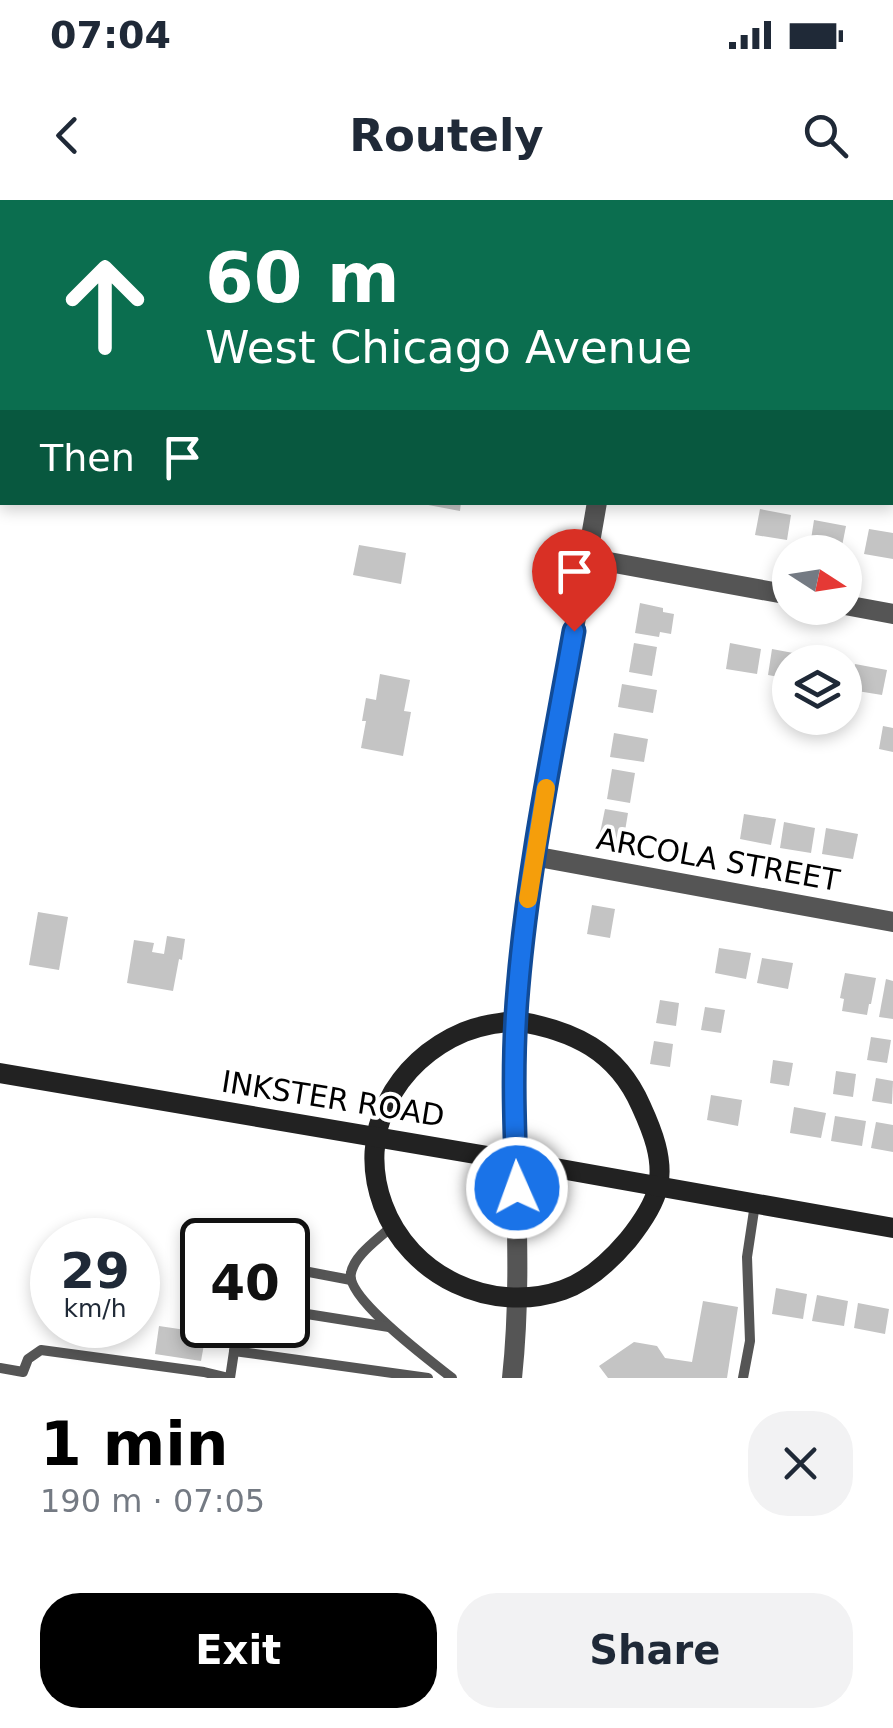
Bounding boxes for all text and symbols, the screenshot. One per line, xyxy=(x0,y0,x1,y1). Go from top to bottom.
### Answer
text: 07:04 xyxy=(50,13,171,57)
icon: back xyxy=(40,108,95,163)
icon: search xyxy=(798,108,853,163)
text: Routely xyxy=(349,109,544,162)
text: 60 m xyxy=(205,237,400,319)
icon: ahead xyxy=(40,240,170,370)
text: West Chicago Avenue xyxy=(205,321,692,374)
icon: arrive xyxy=(155,430,210,485)
text: Then xyxy=(40,436,135,480)
pin xyxy=(532,529,617,632)
north arrow xyxy=(772,535,862,625)
map controls xyxy=(772,535,862,735)
icon: arrive xyxy=(547,544,602,599)
button: layers xyxy=(772,645,862,735)
street label: ARCOLA STREET xyxy=(594,821,843,898)
street label: INKSTER ROAD xyxy=(219,1064,447,1133)
position arrow xyxy=(465,1136,569,1240)
speed limit sign: 40 xyxy=(180,1218,310,1348)
text: 29 xyxy=(60,1242,130,1300)
text: km/h xyxy=(63,1294,127,1323)
text: 1 min xyxy=(40,1409,228,1479)
button: close xyxy=(748,1411,853,1516)
text: 190 m · 07:05 xyxy=(40,1482,265,1520)
button: Exit xyxy=(40,1593,437,1708)
button: Share xyxy=(457,1593,853,1708)

